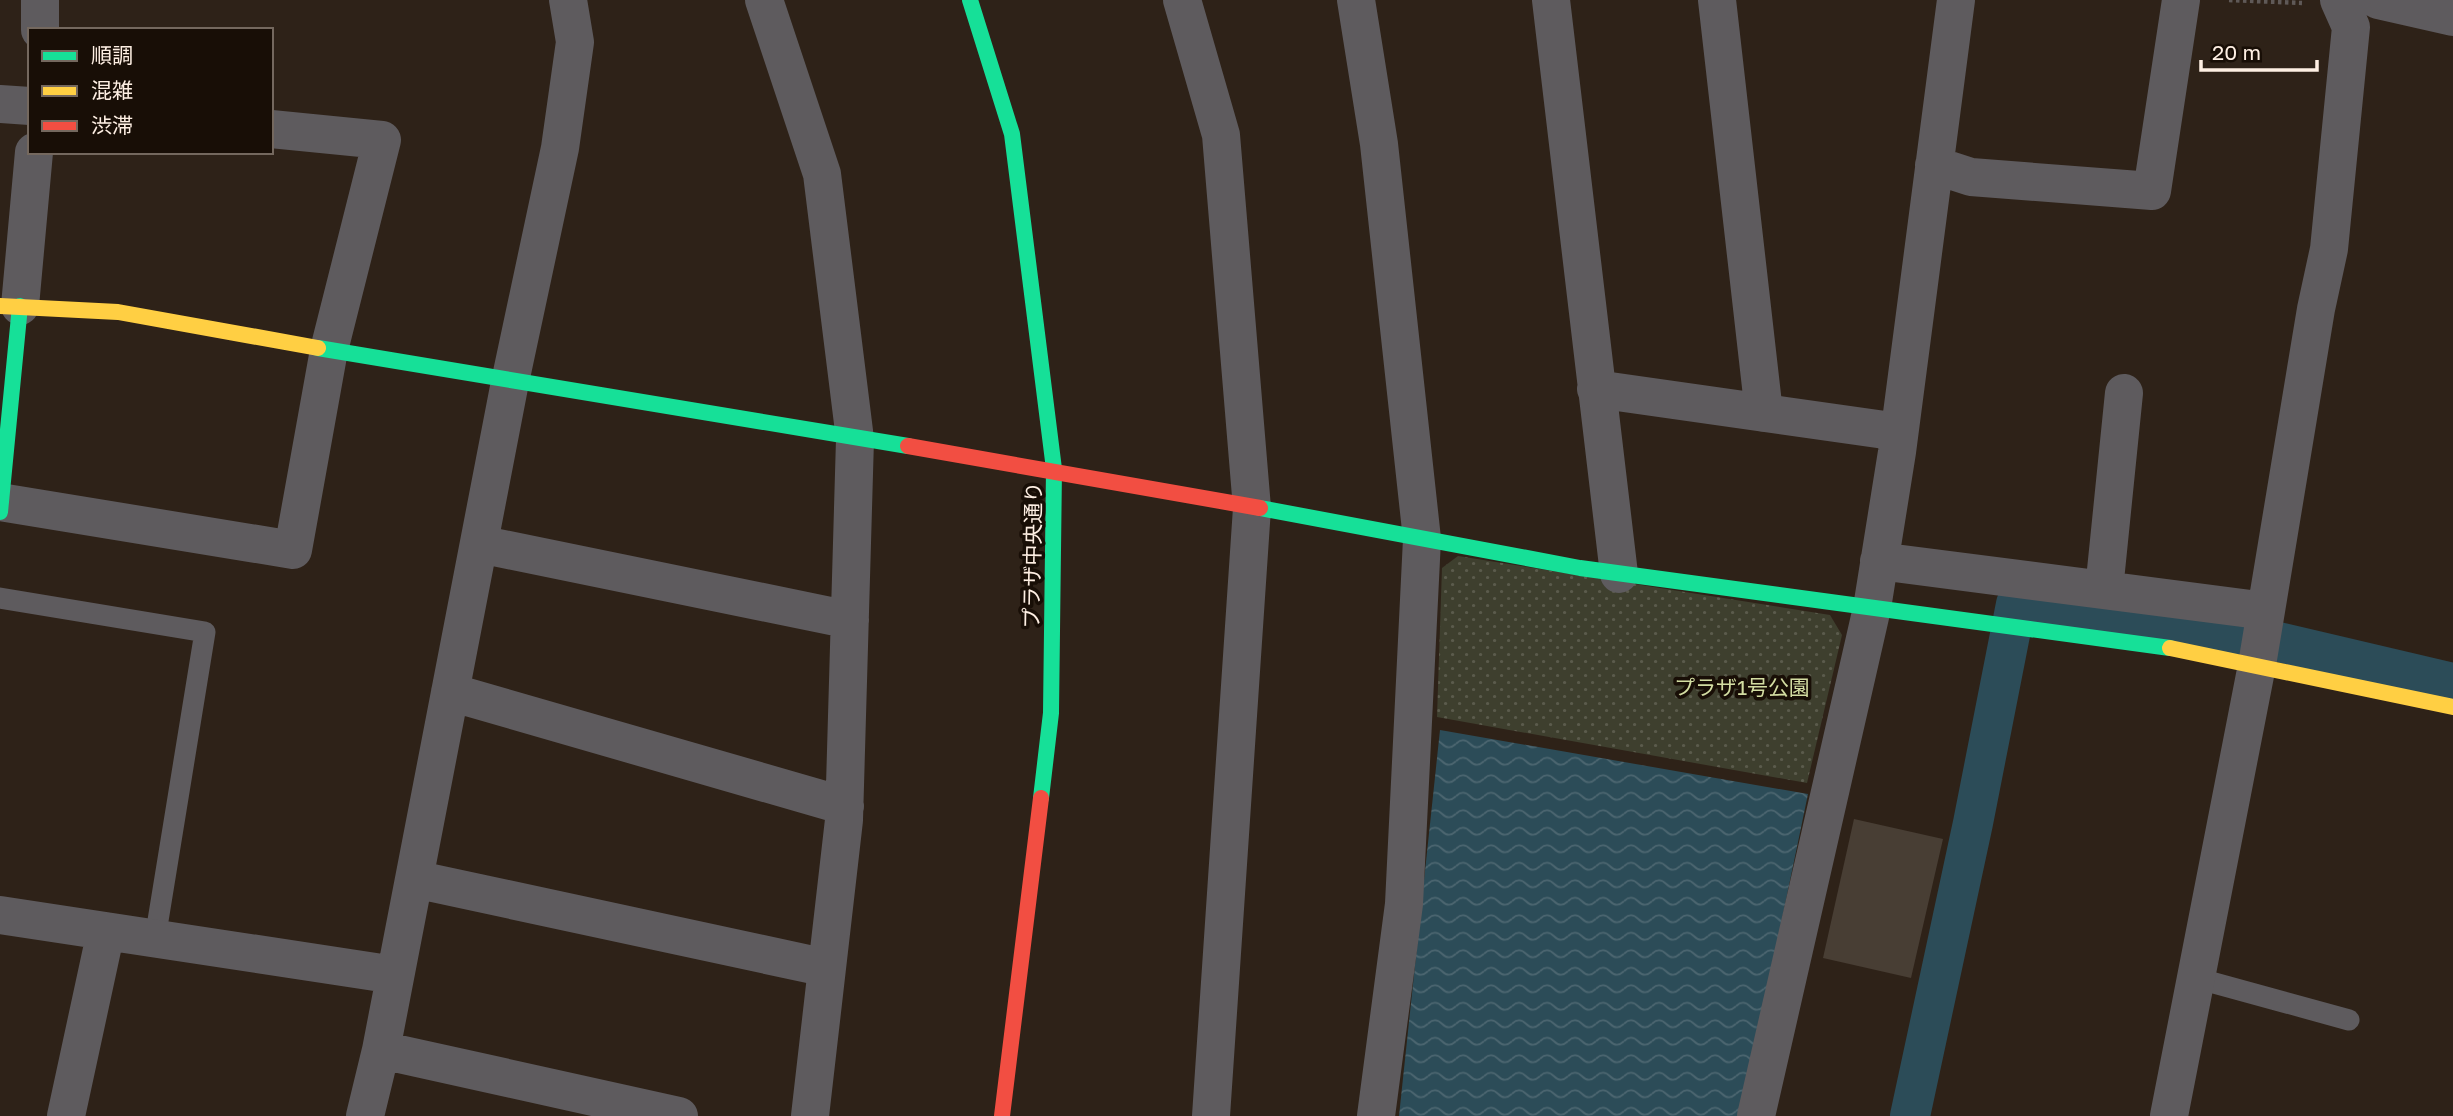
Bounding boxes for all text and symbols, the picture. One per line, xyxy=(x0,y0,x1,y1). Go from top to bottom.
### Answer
legend xyxy=(28,28,273,154)
scale bar xyxy=(2201,28,2316,72)
text: 20 m xyxy=(2212,39,2261,65)
text: 順調 xyxy=(91,42,133,68)
text: 混雑 xyxy=(91,77,133,103)
text: 渋滞 xyxy=(91,112,133,138)
street label: プラザ中央通り xyxy=(1018,481,1046,629)
park label: プラザ1号公園 xyxy=(1674,674,1810,700)

